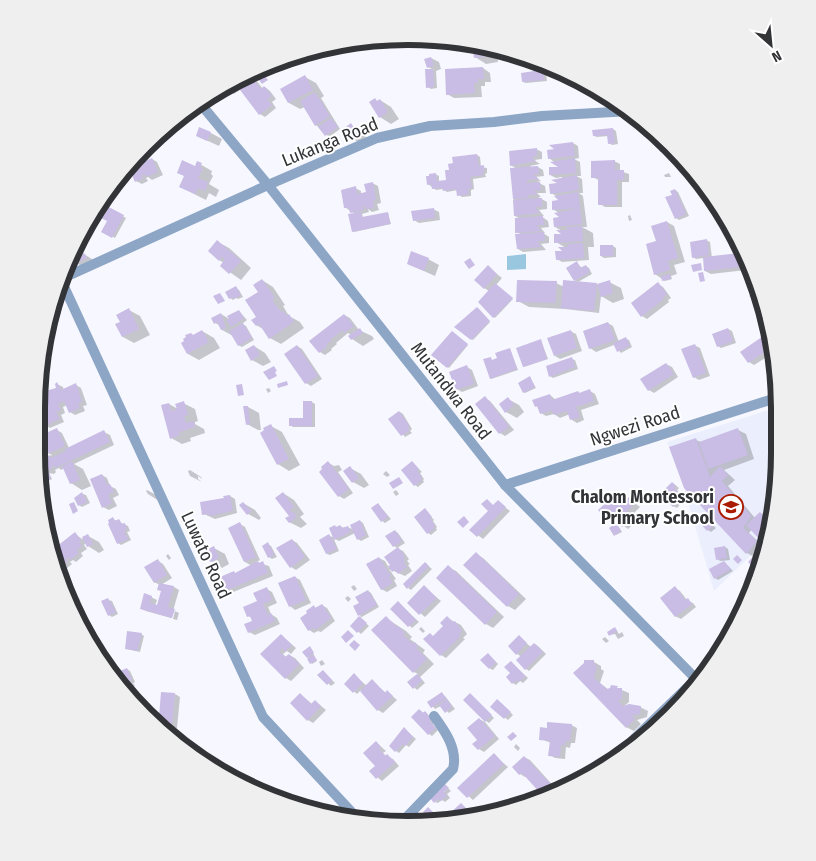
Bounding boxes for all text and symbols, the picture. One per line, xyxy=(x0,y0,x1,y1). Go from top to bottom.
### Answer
north arrow xyxy=(746,20,796,70)
text: N xyxy=(769,47,784,66)
street label: Lukanga Road xyxy=(279,113,381,171)
street label: Mutandwa Road xyxy=(406,338,496,444)
street label: Ngwezi Road xyxy=(587,401,683,451)
place label: Chalom Montessori Primary School xyxy=(571,486,714,529)
school or university icon: Chalom Montessori Primary School xyxy=(718,494,744,520)
street label: Luwato Road xyxy=(176,508,236,602)

